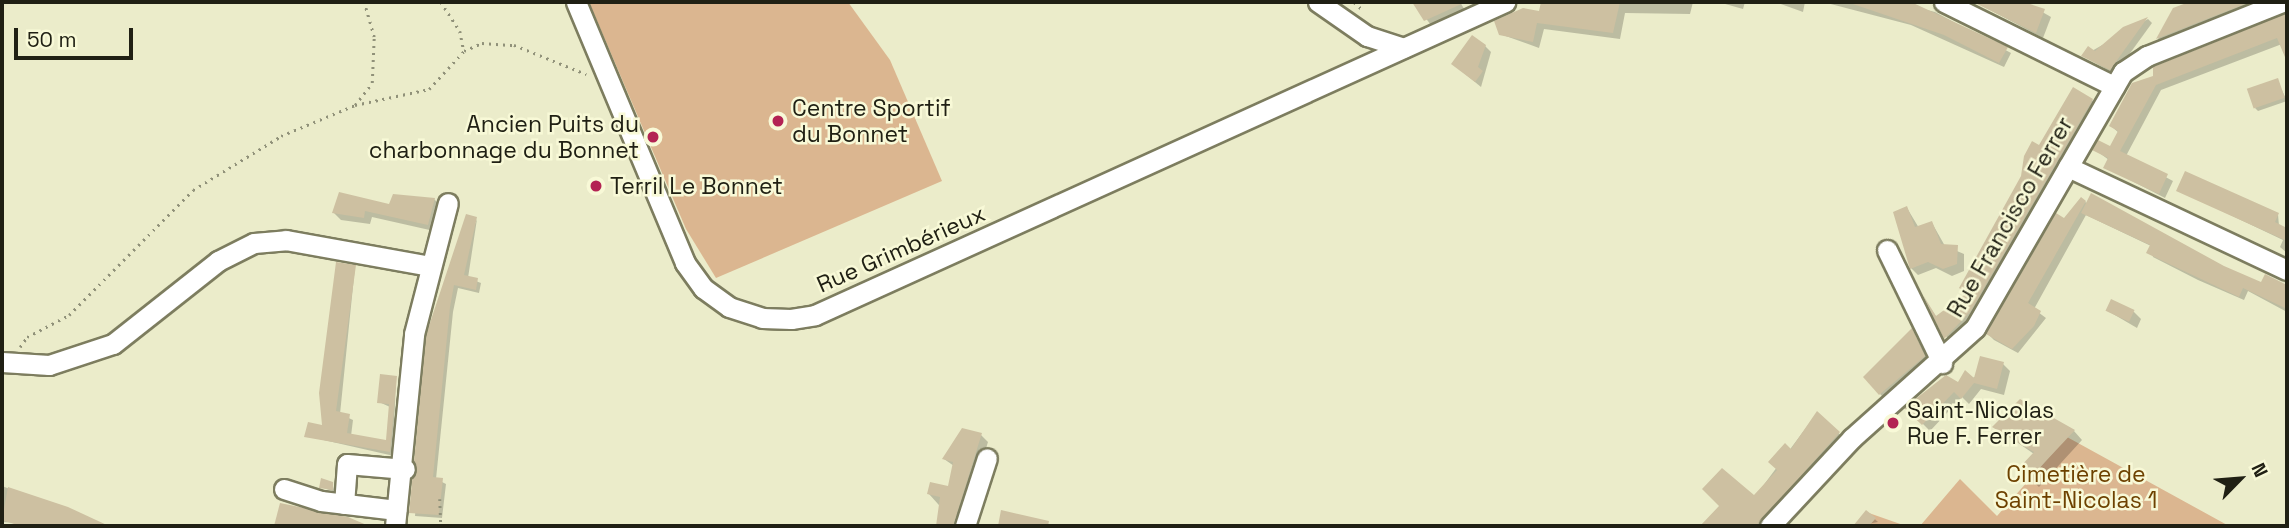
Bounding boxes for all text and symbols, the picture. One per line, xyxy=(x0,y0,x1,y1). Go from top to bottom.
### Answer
scale bar xyxy=(18,14,136,58)
text: 50 m xyxy=(27,26,77,53)
place label: Centre Sportif du Bonnet xyxy=(792,94,951,148)
place label: Ancien Puits du charbonnage du Bonnet xyxy=(369,110,639,164)
street label: Rue Francisco Ferrer xyxy=(1941,112,2079,322)
marker: Centre Sportif du Bonnet xyxy=(770,113,786,129)
marker: Ancien Puits du charbonnage du Bonnet xyxy=(645,129,661,145)
place label: Terril Le Bonnet xyxy=(610,172,783,200)
marker: Terril Le Bonnet xyxy=(588,178,604,194)
street label: Rue Grimbérieux xyxy=(813,199,989,299)
place label: Saint-Nicolas Rue F. Ferrer xyxy=(1907,396,2054,450)
marker: Saint-Nicolas Rue F. Ferrer xyxy=(1885,415,1901,431)
north arrow xyxy=(2205,444,2275,514)
text: N xyxy=(2245,459,2274,481)
park label: Cimetière de Saint-Nicolas 1 xyxy=(1995,460,2157,514)

